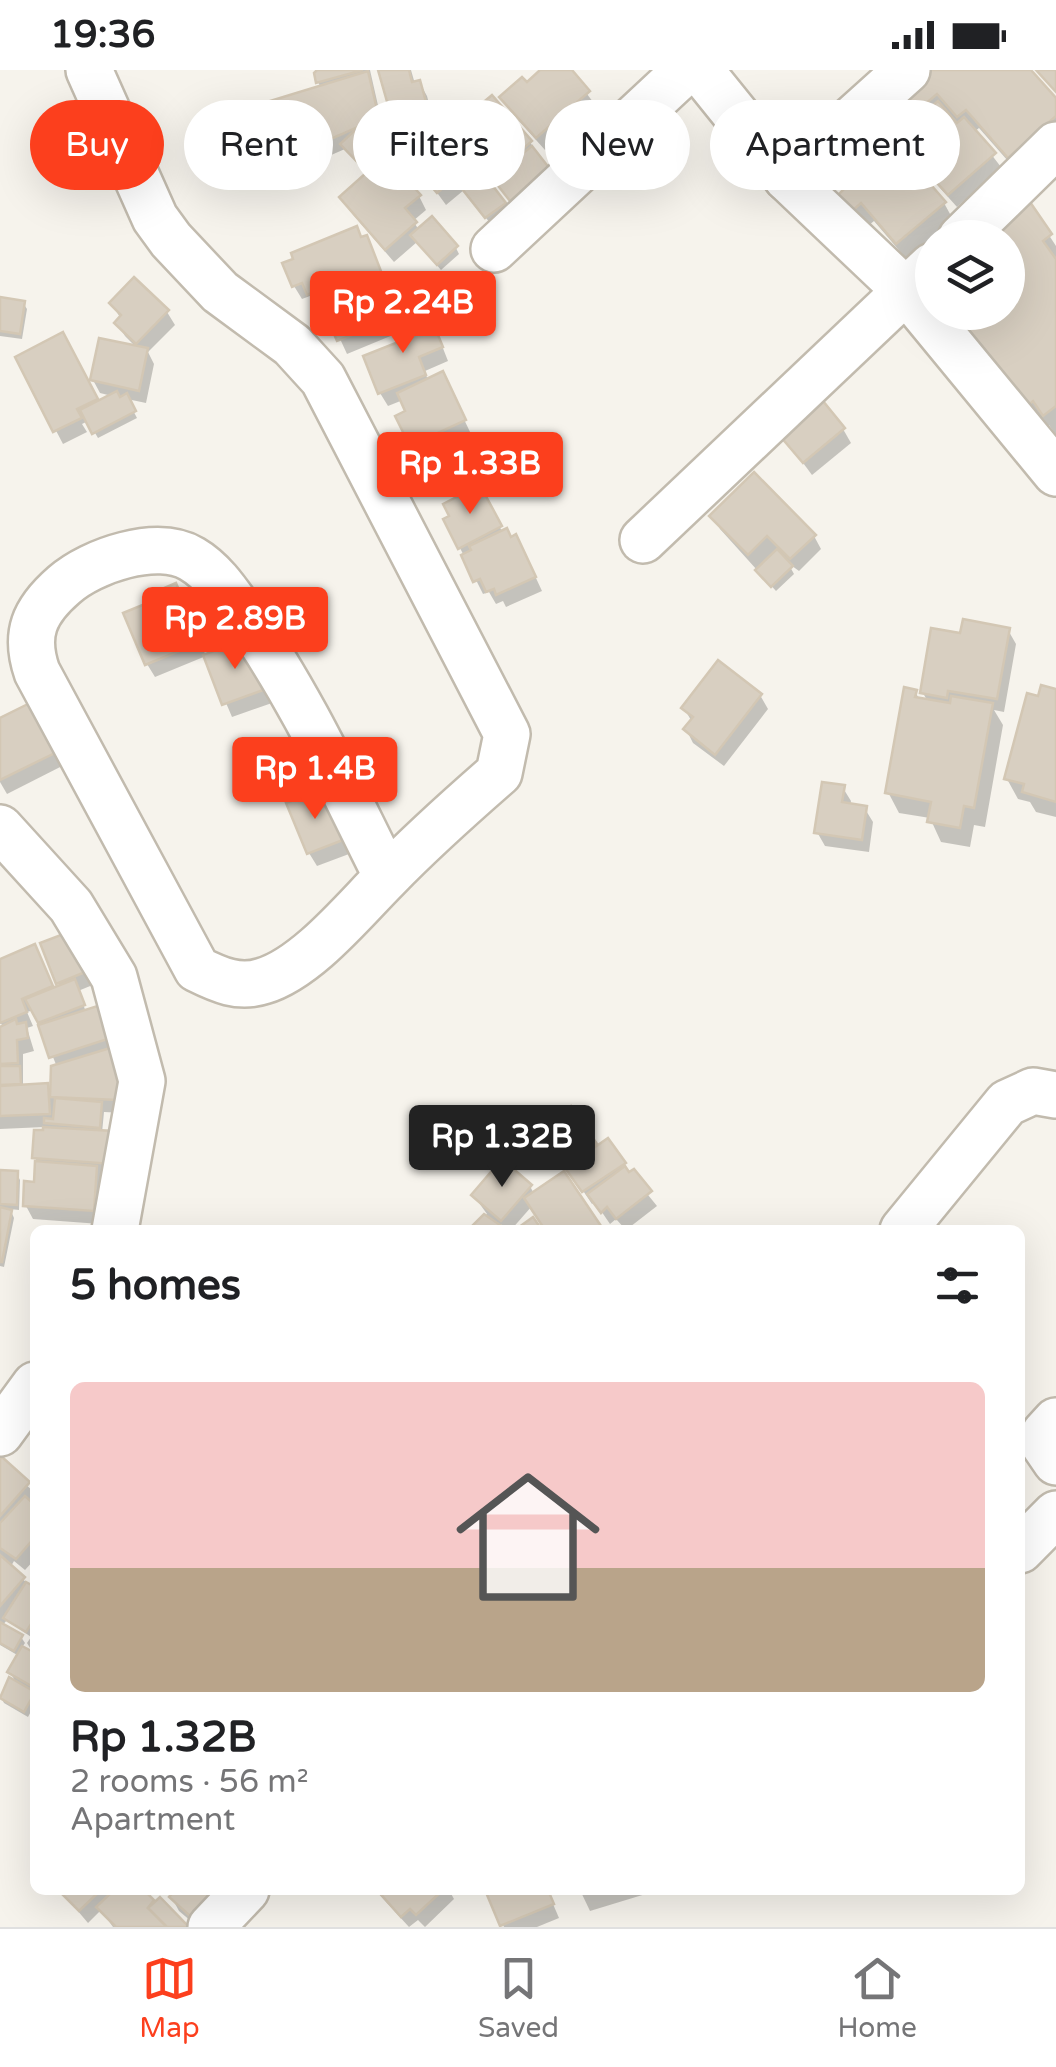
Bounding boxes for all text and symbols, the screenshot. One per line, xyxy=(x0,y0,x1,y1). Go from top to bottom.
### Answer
text: 19:36 xyxy=(50,12,155,58)
chip: Buy xyxy=(30,100,164,190)
chip: Rent xyxy=(184,100,333,190)
chip: Filters xyxy=(353,100,525,190)
chip: New xyxy=(545,100,690,190)
chip: Apartment xyxy=(710,100,960,190)
map controls xyxy=(915,220,1025,330)
button: layers xyxy=(915,220,1025,330)
pin: Rp 2.24B xyxy=(300,271,506,356)
text: Rp 2.24B xyxy=(332,284,474,322)
pin: Rp 1.33B xyxy=(367,432,573,517)
text: Rp 1.33B xyxy=(399,445,541,483)
pin: Rp 2.89B xyxy=(132,587,338,672)
text: Rp 2.89B xyxy=(164,600,306,638)
pin: Rp 1.4B xyxy=(223,737,407,822)
text: Rp 1.4B xyxy=(254,750,376,788)
pin: Rp 1.32B xyxy=(399,1105,605,1190)
text: Rp 1.32B xyxy=(431,1118,573,1156)
icon: filters xyxy=(930,1258,985,1313)
text: 5 homes xyxy=(70,1260,241,1311)
icon: home xyxy=(438,1447,618,1627)
text: Rp 1.32B xyxy=(70,1712,256,1763)
text: 2 rooms · 56 m² xyxy=(70,1763,309,1801)
text: Apartment xyxy=(70,1801,235,1839)
tab: Map xyxy=(139,1951,200,2045)
tab: Saved xyxy=(478,1951,559,2045)
tab: Home xyxy=(837,1951,917,2045)

